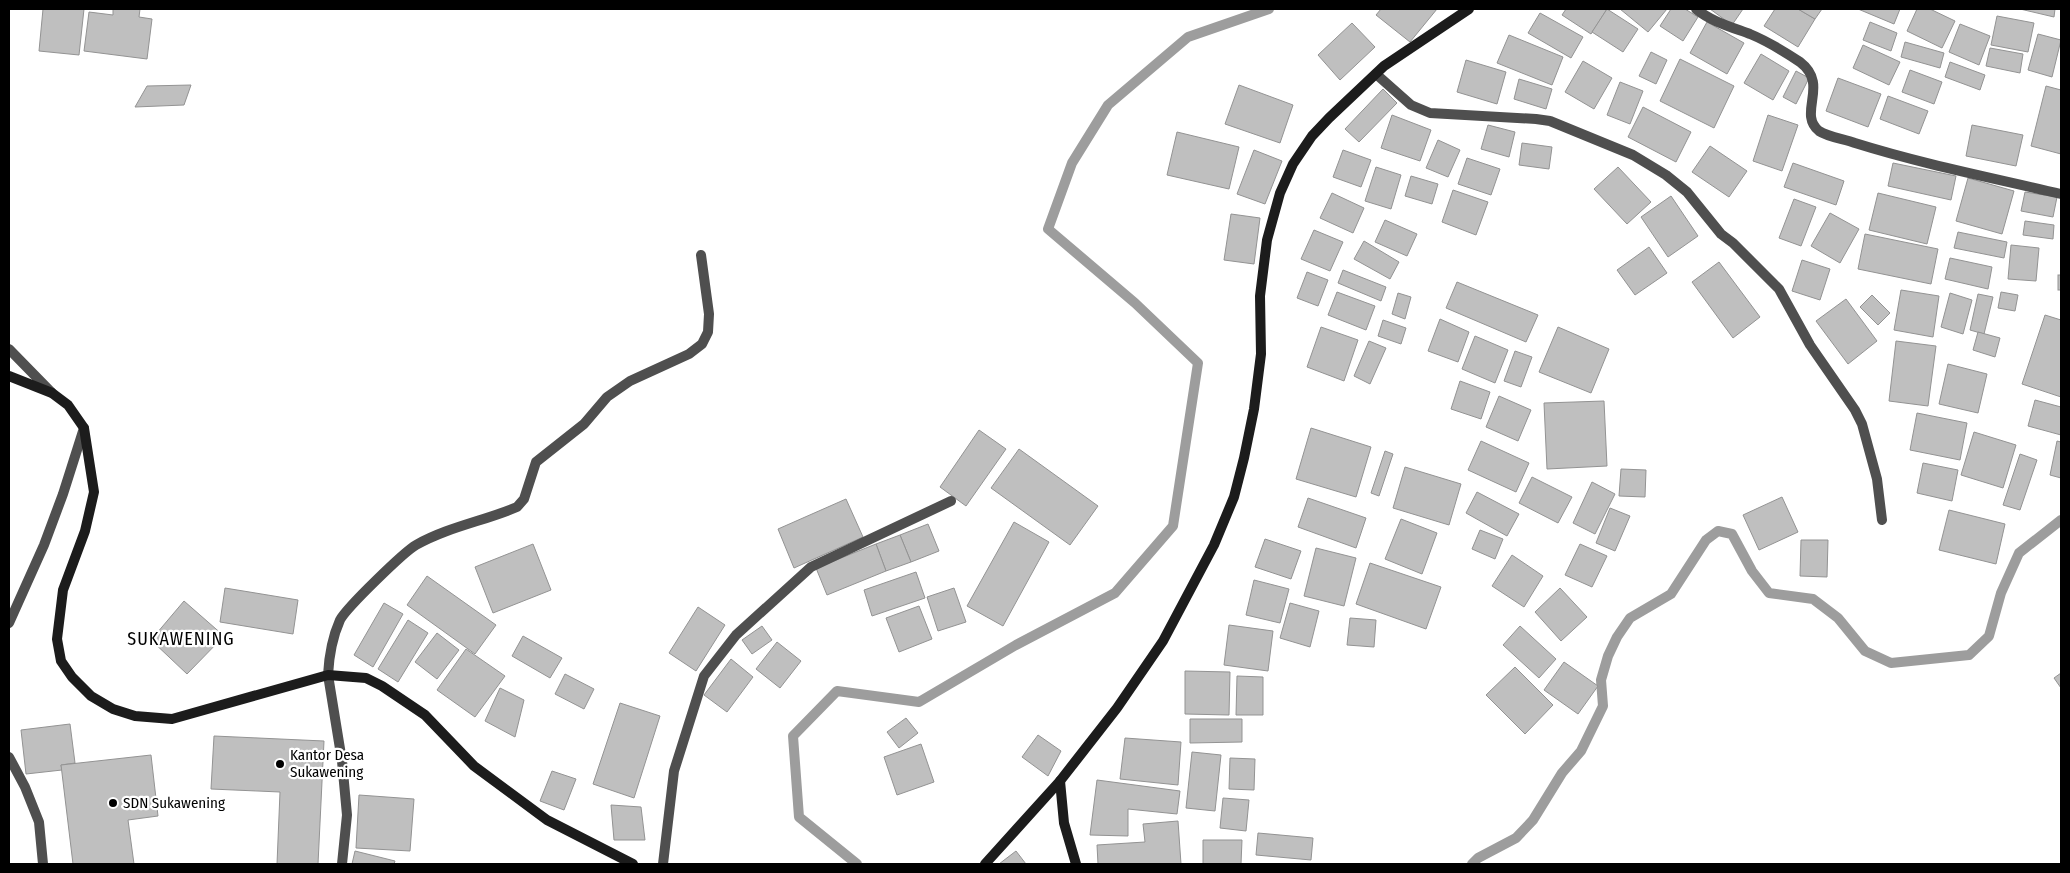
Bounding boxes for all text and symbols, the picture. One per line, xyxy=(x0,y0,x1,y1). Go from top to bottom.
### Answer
district label: SUKAWENING xyxy=(127,628,235,650)
place label: Kantor Desa Sukawening xyxy=(290,746,364,781)
marker: Kantor Desa Sukawening xyxy=(274,758,286,770)
place label: SDN Sukawening xyxy=(123,794,225,812)
marker: SDN Sukawening xyxy=(107,797,119,809)

